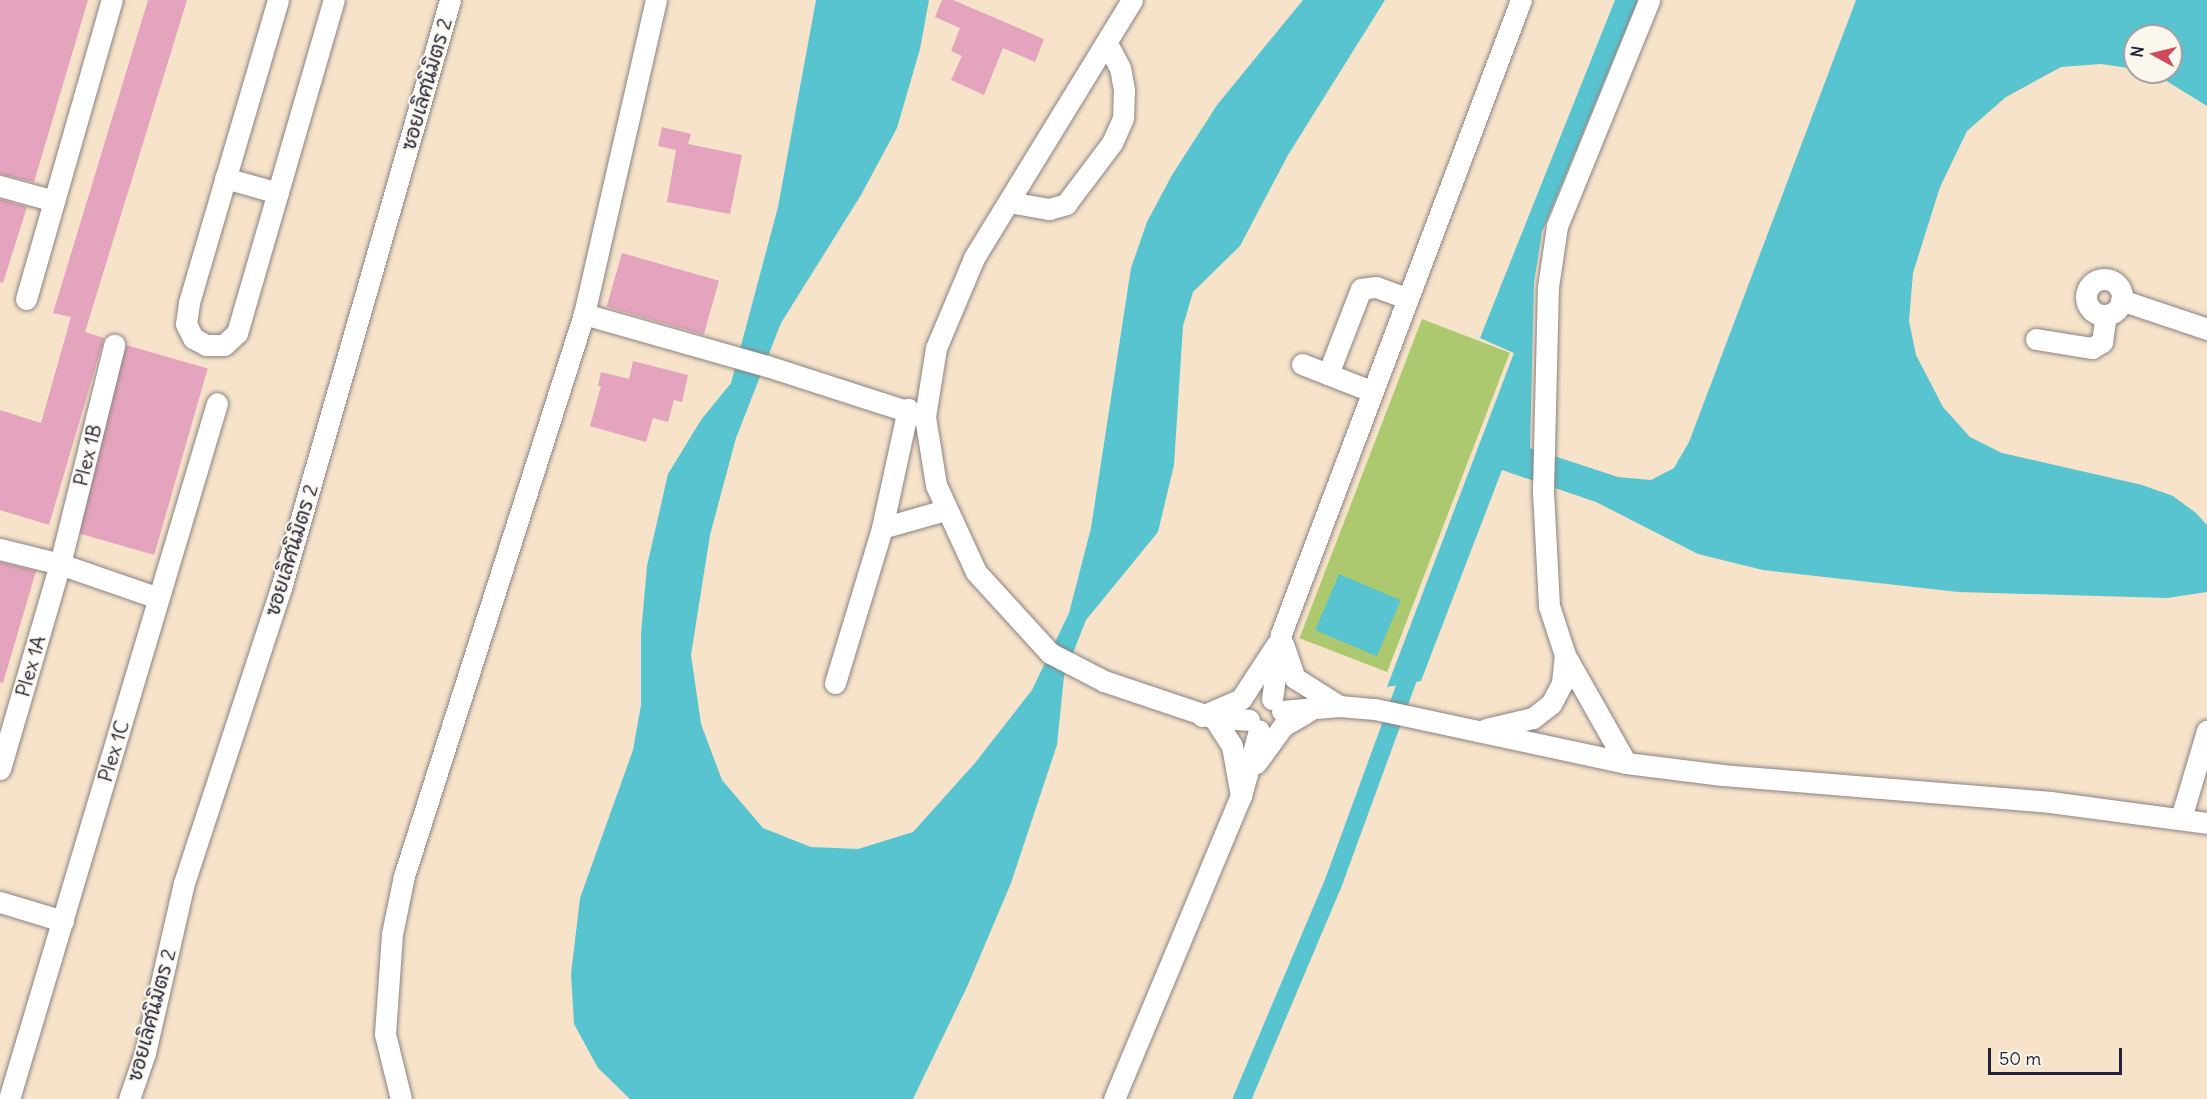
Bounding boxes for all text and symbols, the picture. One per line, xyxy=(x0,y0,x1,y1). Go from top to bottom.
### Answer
street label: ซอยเลิศนิมิตร 2 xyxy=(396,15,456,153)
north arrow xyxy=(2123,24,2183,84)
text: N xyxy=(2126,45,2148,59)
street label: Plex 1B xyxy=(68,422,106,488)
street label: ซอยเลิศนิมิตร 2 xyxy=(260,481,322,619)
street label: Plex 1A xyxy=(10,633,50,699)
street label: Plex 1C xyxy=(92,717,134,785)
street label: ซอยเลิศนิมิตร 2 xyxy=(122,946,180,1084)
scale bar xyxy=(1991,1036,2124,1074)
text: 50 m xyxy=(1999,1047,2041,1070)

